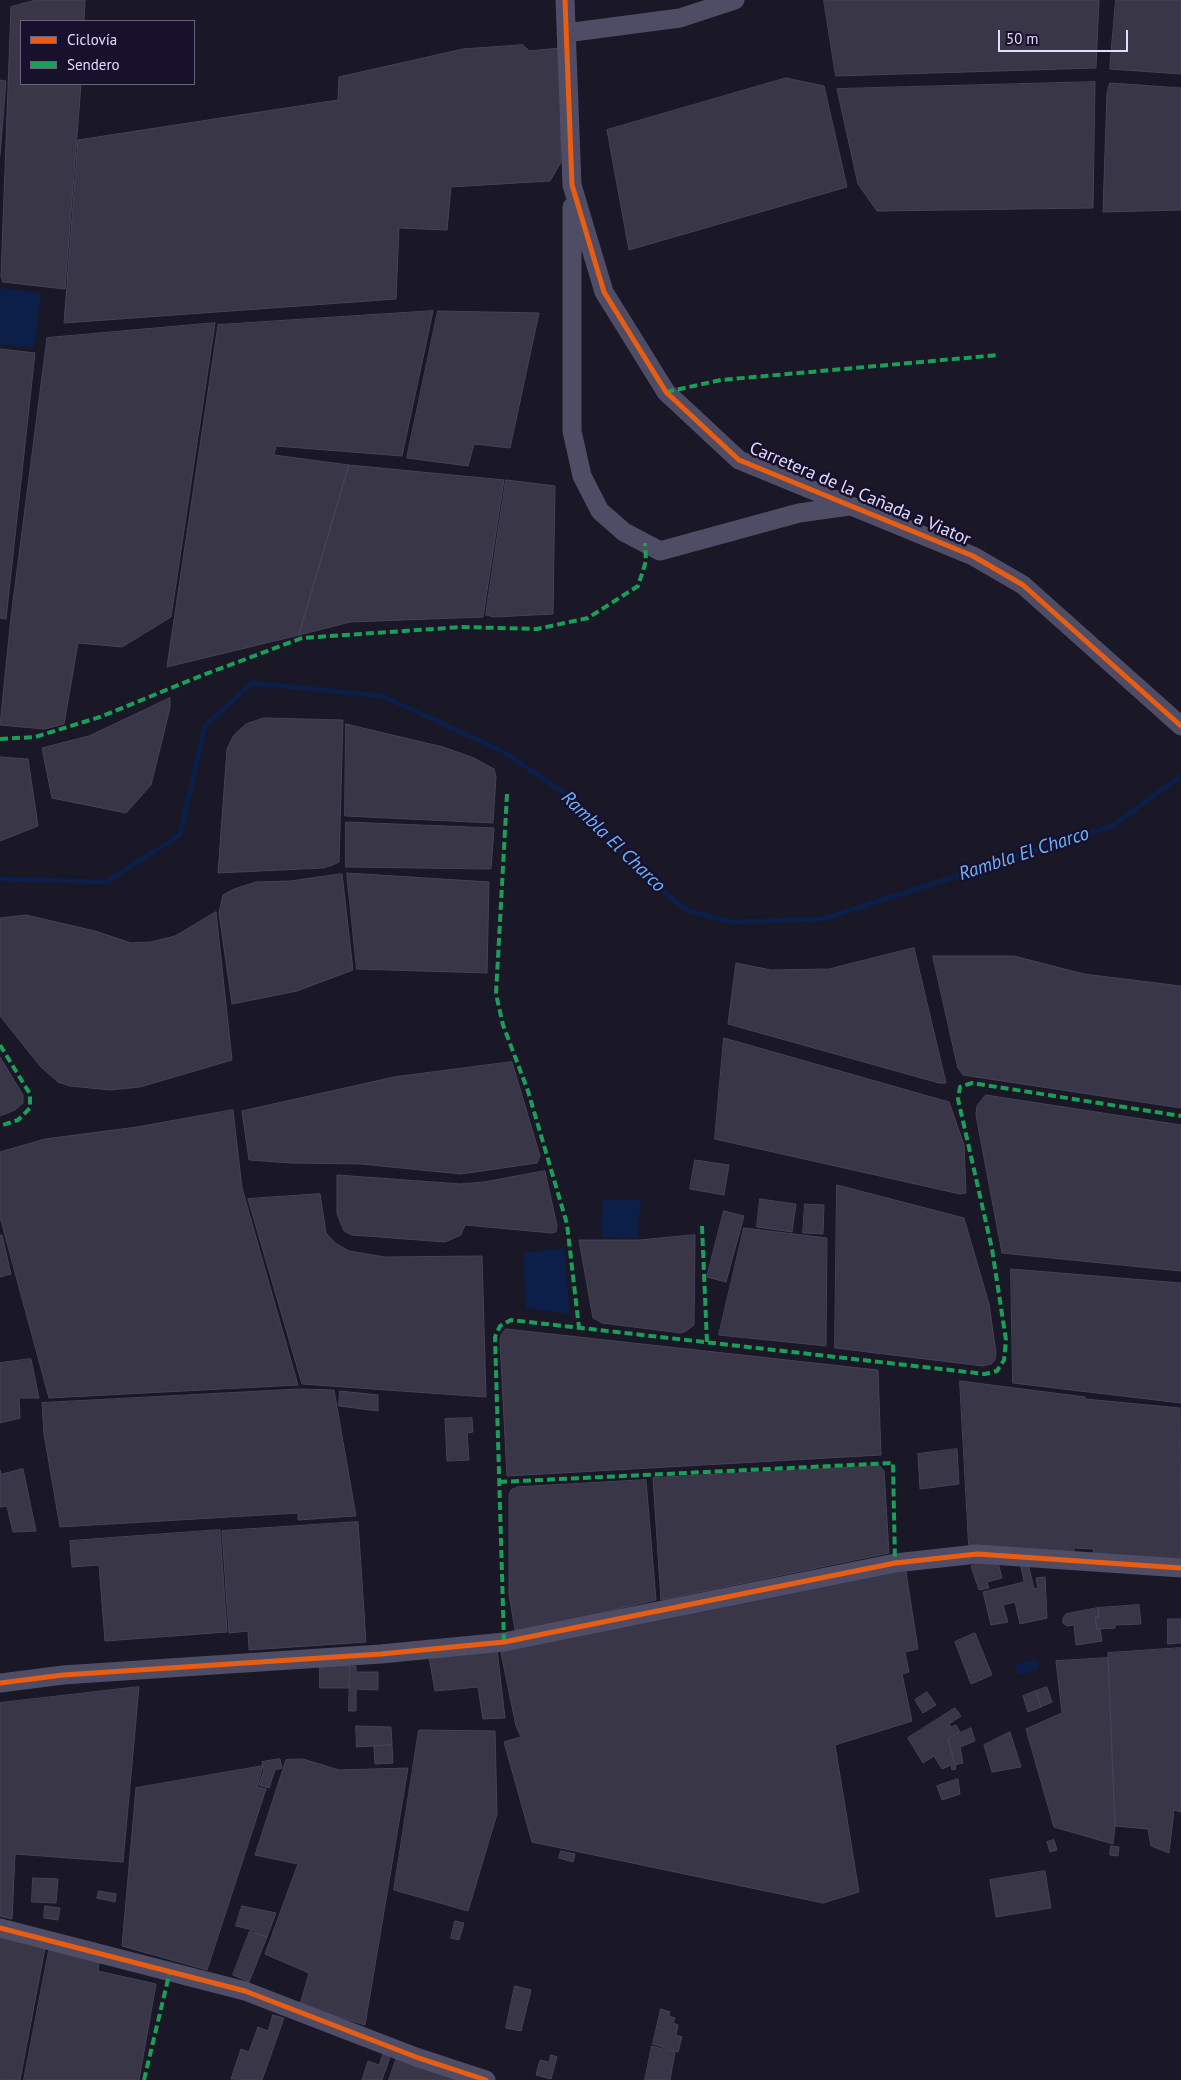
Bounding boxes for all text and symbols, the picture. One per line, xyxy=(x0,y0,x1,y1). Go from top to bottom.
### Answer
legend xyxy=(20,20,195,85)
scale bar xyxy=(1001,20,1131,52)
text: 50 m xyxy=(1006,29,1039,48)
text: Ciclovía xyxy=(67,30,117,49)
text: Sendero xyxy=(67,55,120,74)
street label: Carretera de la Cañada a Viator xyxy=(746,438,974,550)
water label: Rambla El Charco xyxy=(556,787,670,897)
water label: Rambla El Charco xyxy=(956,822,1092,886)

